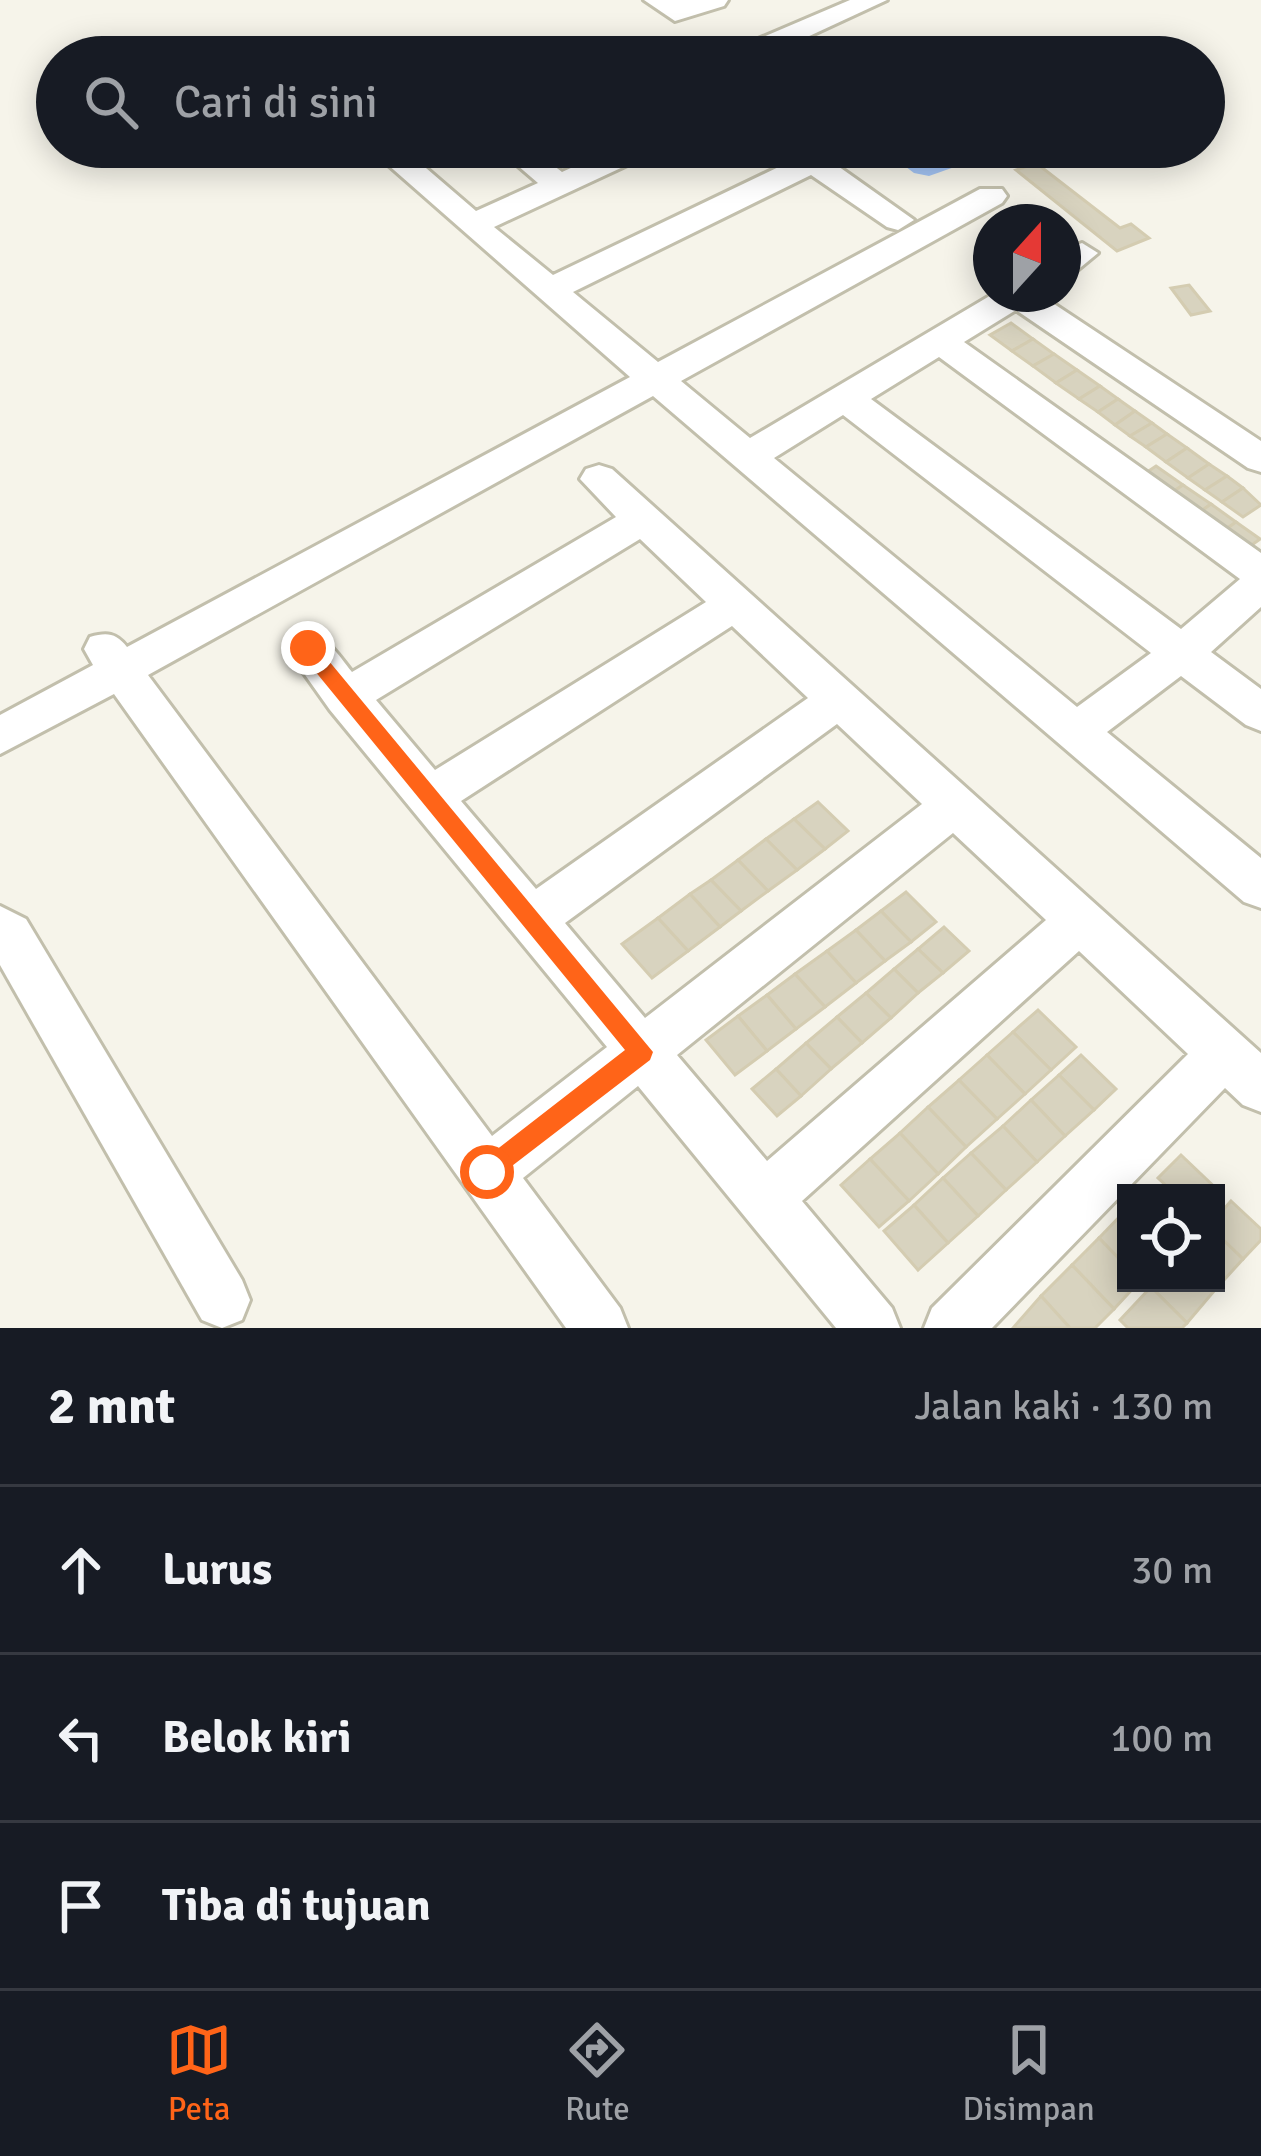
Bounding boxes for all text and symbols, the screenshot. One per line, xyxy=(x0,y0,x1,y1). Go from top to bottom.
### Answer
search box xyxy=(36,36,1225,168)
icon: search xyxy=(78,69,144,135)
text: Cari di sini xyxy=(174,75,378,130)
north arrow xyxy=(973,204,1081,312)
route end xyxy=(281,621,335,675)
route start xyxy=(460,1145,514,1199)
map controls xyxy=(1117,1184,1225,1292)
button: locate xyxy=(1117,1184,1225,1292)
text: 2 mnt xyxy=(48,1375,175,1438)
text: Jalan kaki · 130 m xyxy=(915,1382,1213,1430)
icon: ahead xyxy=(48,1537,114,1603)
text: Lurus xyxy=(162,1542,272,1597)
text: 30 m xyxy=(1131,1546,1213,1594)
icon: left xyxy=(48,1705,114,1771)
text: Belok kiri xyxy=(162,1710,351,1765)
text: 100 m xyxy=(1110,1714,1213,1762)
icon: arrive xyxy=(48,1873,114,1939)
text: Tiba di tujuan xyxy=(162,1878,431,1933)
tab: Peta xyxy=(166,2017,232,2130)
tab: Rute xyxy=(564,2017,630,2130)
tab: Disimpan xyxy=(963,2017,1095,2130)

